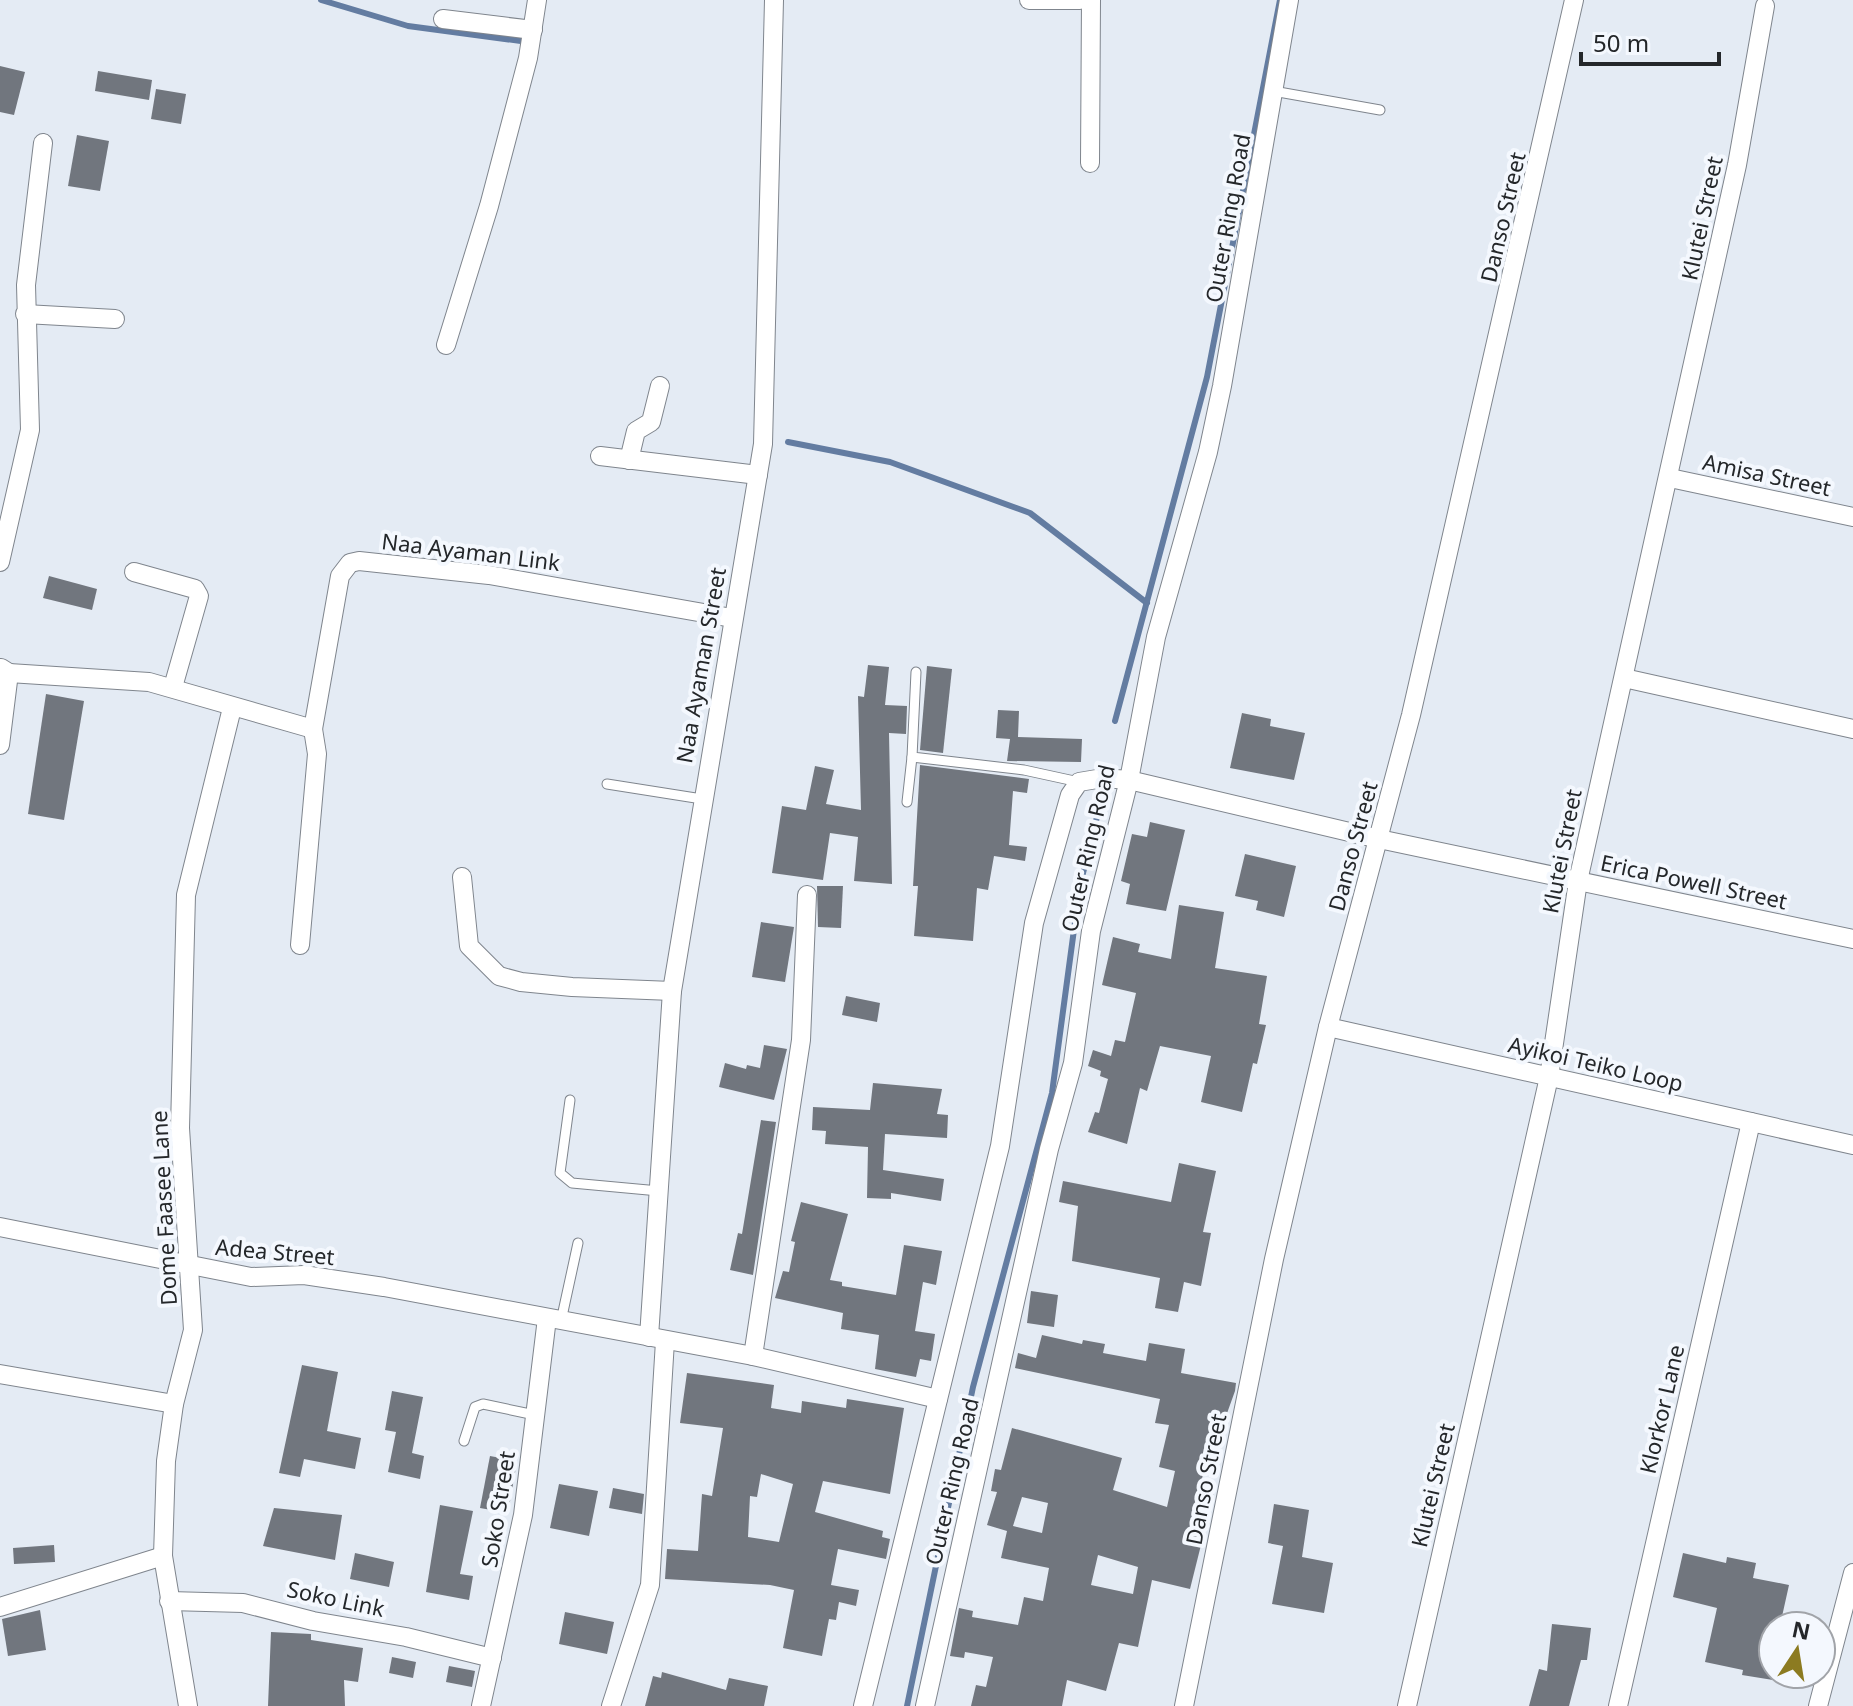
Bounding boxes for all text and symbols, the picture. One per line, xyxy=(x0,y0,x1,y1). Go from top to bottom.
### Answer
scale bar xyxy=(1581,16,1719,66)
text: 50 m xyxy=(1593,26,1649,59)
street label: Outer Ring Road xyxy=(1197,131,1257,305)
street label: Danso Street xyxy=(1472,149,1532,285)
street label: Klutei Street xyxy=(1673,153,1729,283)
street label: Amisa Street xyxy=(1700,446,1834,502)
street label: Naa Ayaman Link xyxy=(380,525,562,577)
street label: Naa Ayaman Street xyxy=(668,565,732,765)
street label: Outer Ring Road xyxy=(1053,761,1121,935)
street label: Danso Street xyxy=(1320,778,1384,914)
street label: Klutei Street xyxy=(1534,786,1588,916)
street label: Erica Powell Street xyxy=(1598,847,1790,915)
street label: Ayikoi Teiko Loop xyxy=(1506,1028,1686,1098)
street label: Dome Faasee Lane xyxy=(143,1110,183,1306)
street label: Adea Street xyxy=(214,1231,336,1271)
street label: Klorkor Lane xyxy=(1632,1342,1690,1476)
street label: Outer Ring Road xyxy=(917,1394,985,1568)
street label: Danso Street xyxy=(1178,1411,1232,1547)
street label: Klutei Street xyxy=(1403,1420,1461,1550)
street label: Soko Street xyxy=(473,1449,521,1569)
street label: Soko Link xyxy=(285,1573,388,1623)
north arrow xyxy=(1757,1610,1837,1690)
text: N xyxy=(1789,1613,1813,1646)

